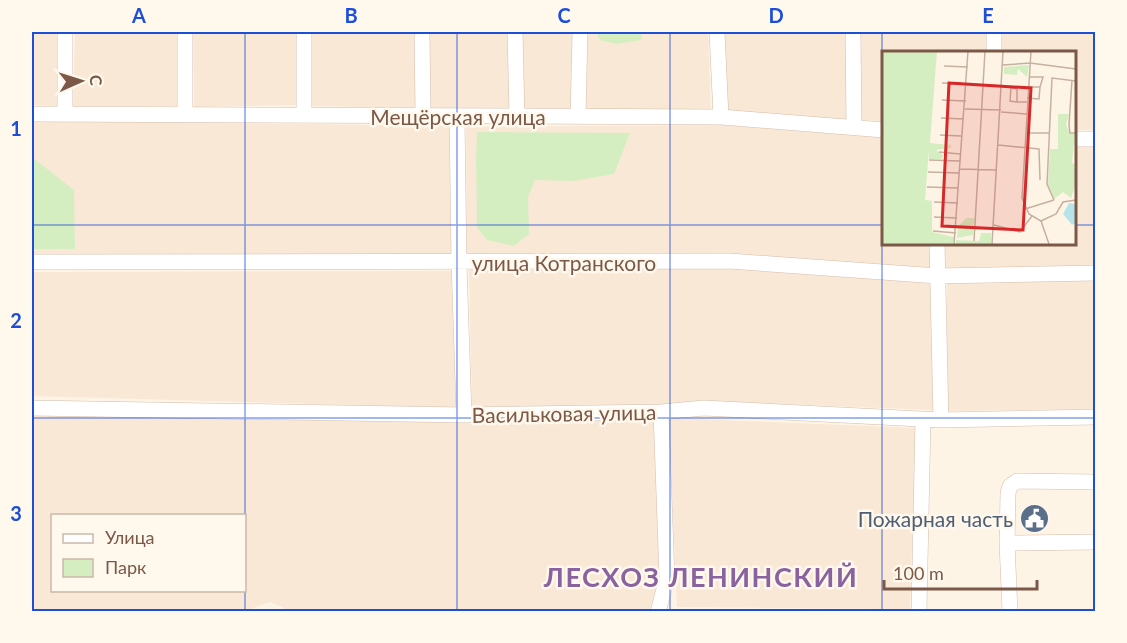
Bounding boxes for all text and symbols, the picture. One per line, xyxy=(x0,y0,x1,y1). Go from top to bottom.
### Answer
text: A xyxy=(131,3,146,27)
text: B xyxy=(344,3,358,27)
text: C xyxy=(557,3,571,27)
text: D xyxy=(768,3,784,27)
text: E xyxy=(982,3,994,27)
north arrow xyxy=(51,51,111,111)
inset map xyxy=(882,51,1076,244)
text: С xyxy=(87,74,106,86)
street label: Мещёрская улица xyxy=(370,104,546,129)
text: 1 xyxy=(10,116,22,140)
street label: улица Котранского xyxy=(472,250,656,275)
text: 2 xyxy=(10,308,22,332)
street label: Васильковая улица xyxy=(471,399,657,427)
text: 3 xyxy=(10,501,22,525)
public building icon: Пожарная часть xyxy=(1018,502,1050,534)
place label: Пожарная часть xyxy=(858,506,1013,531)
legend xyxy=(51,514,246,592)
text: Улица xyxy=(105,526,155,548)
scale bar xyxy=(884,553,1037,591)
text: Парк xyxy=(105,556,147,578)
district label: ЛЕСХОЗ ЛЕНИНСКИЙ xyxy=(543,560,858,593)
text: 100 m xyxy=(893,562,944,584)

